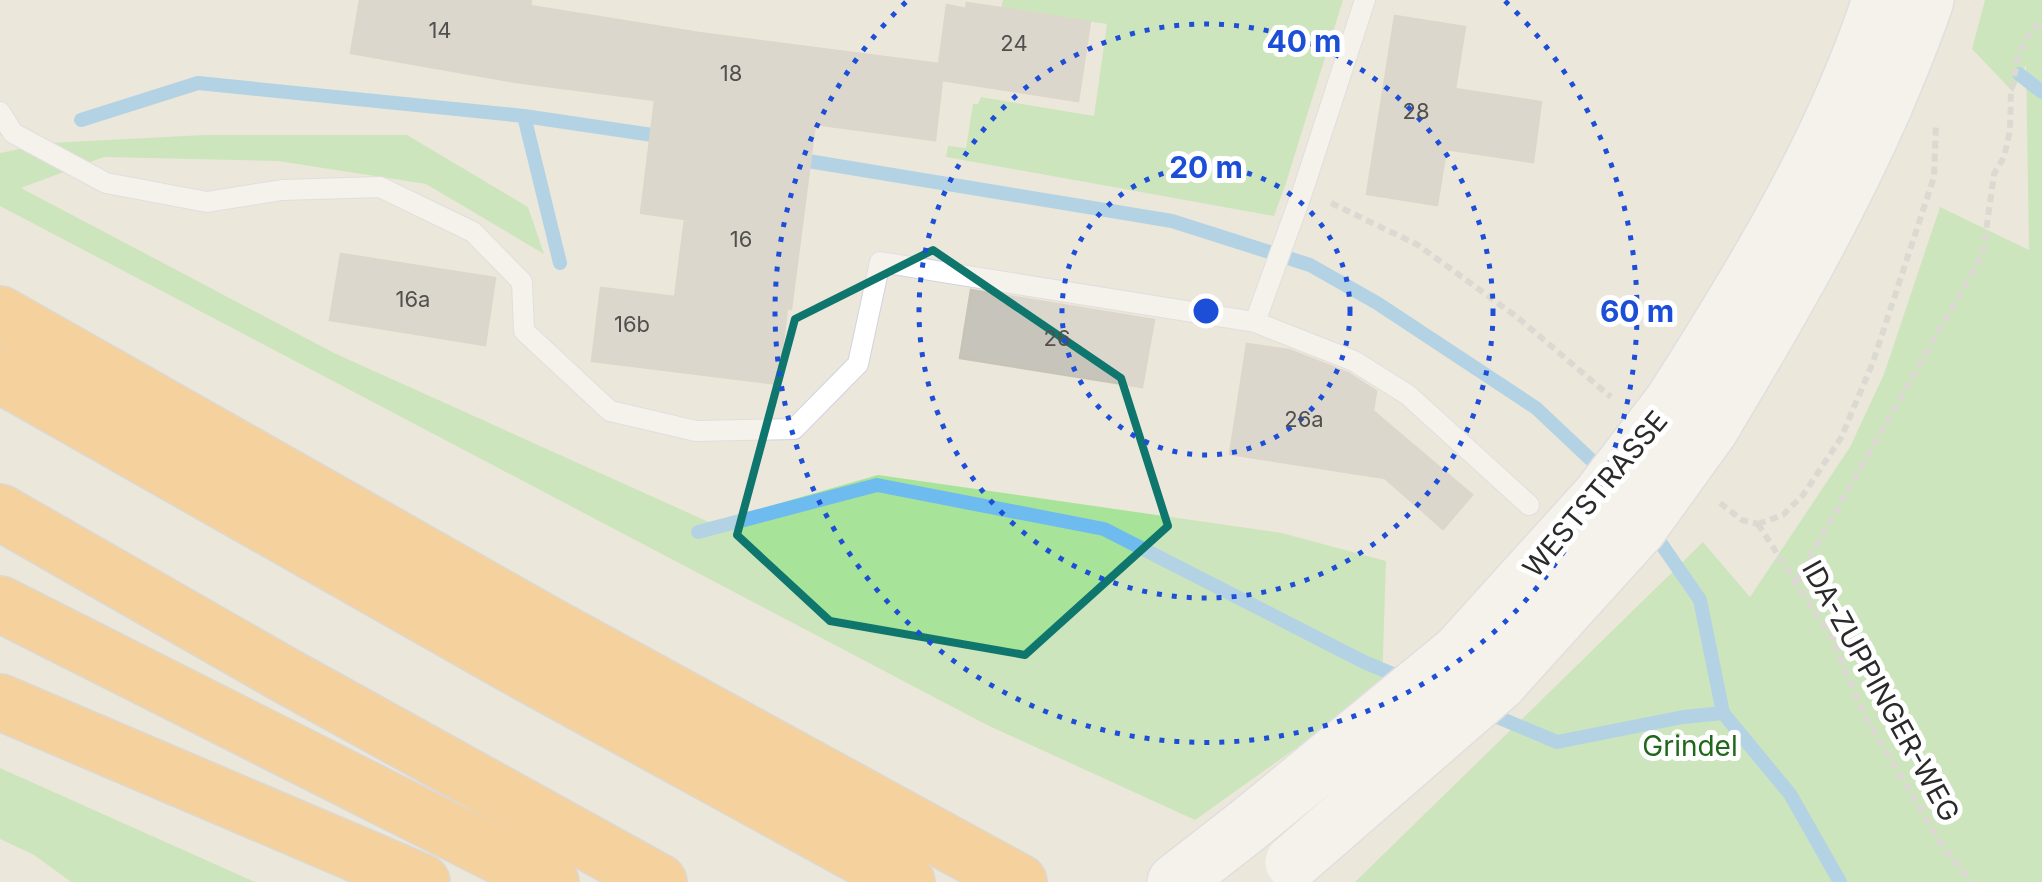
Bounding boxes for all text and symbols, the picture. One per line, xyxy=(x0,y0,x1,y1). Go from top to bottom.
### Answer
house number: 14 xyxy=(428,17,452,43)
text: 40 m xyxy=(1267,23,1342,59)
house number: 24 xyxy=(1000,30,1028,56)
house number: 18 xyxy=(720,60,742,86)
house number: 28 xyxy=(1402,98,1430,124)
text: 20 m xyxy=(1169,149,1243,185)
house number: 16 xyxy=(730,226,752,252)
house number: 16a xyxy=(396,286,430,312)
centre of rings xyxy=(1188,293,1224,329)
text: 60 m xyxy=(1600,293,1674,329)
house number: 16b xyxy=(614,311,650,337)
house number: 26 xyxy=(1043,325,1071,351)
street label: WESTSTRASSE xyxy=(1516,404,1674,584)
house number: 26a xyxy=(1284,406,1324,432)
street label: IDA-ZUPPINGER-WEG xyxy=(1795,554,1967,828)
park label: Grindel xyxy=(1642,729,1738,763)

